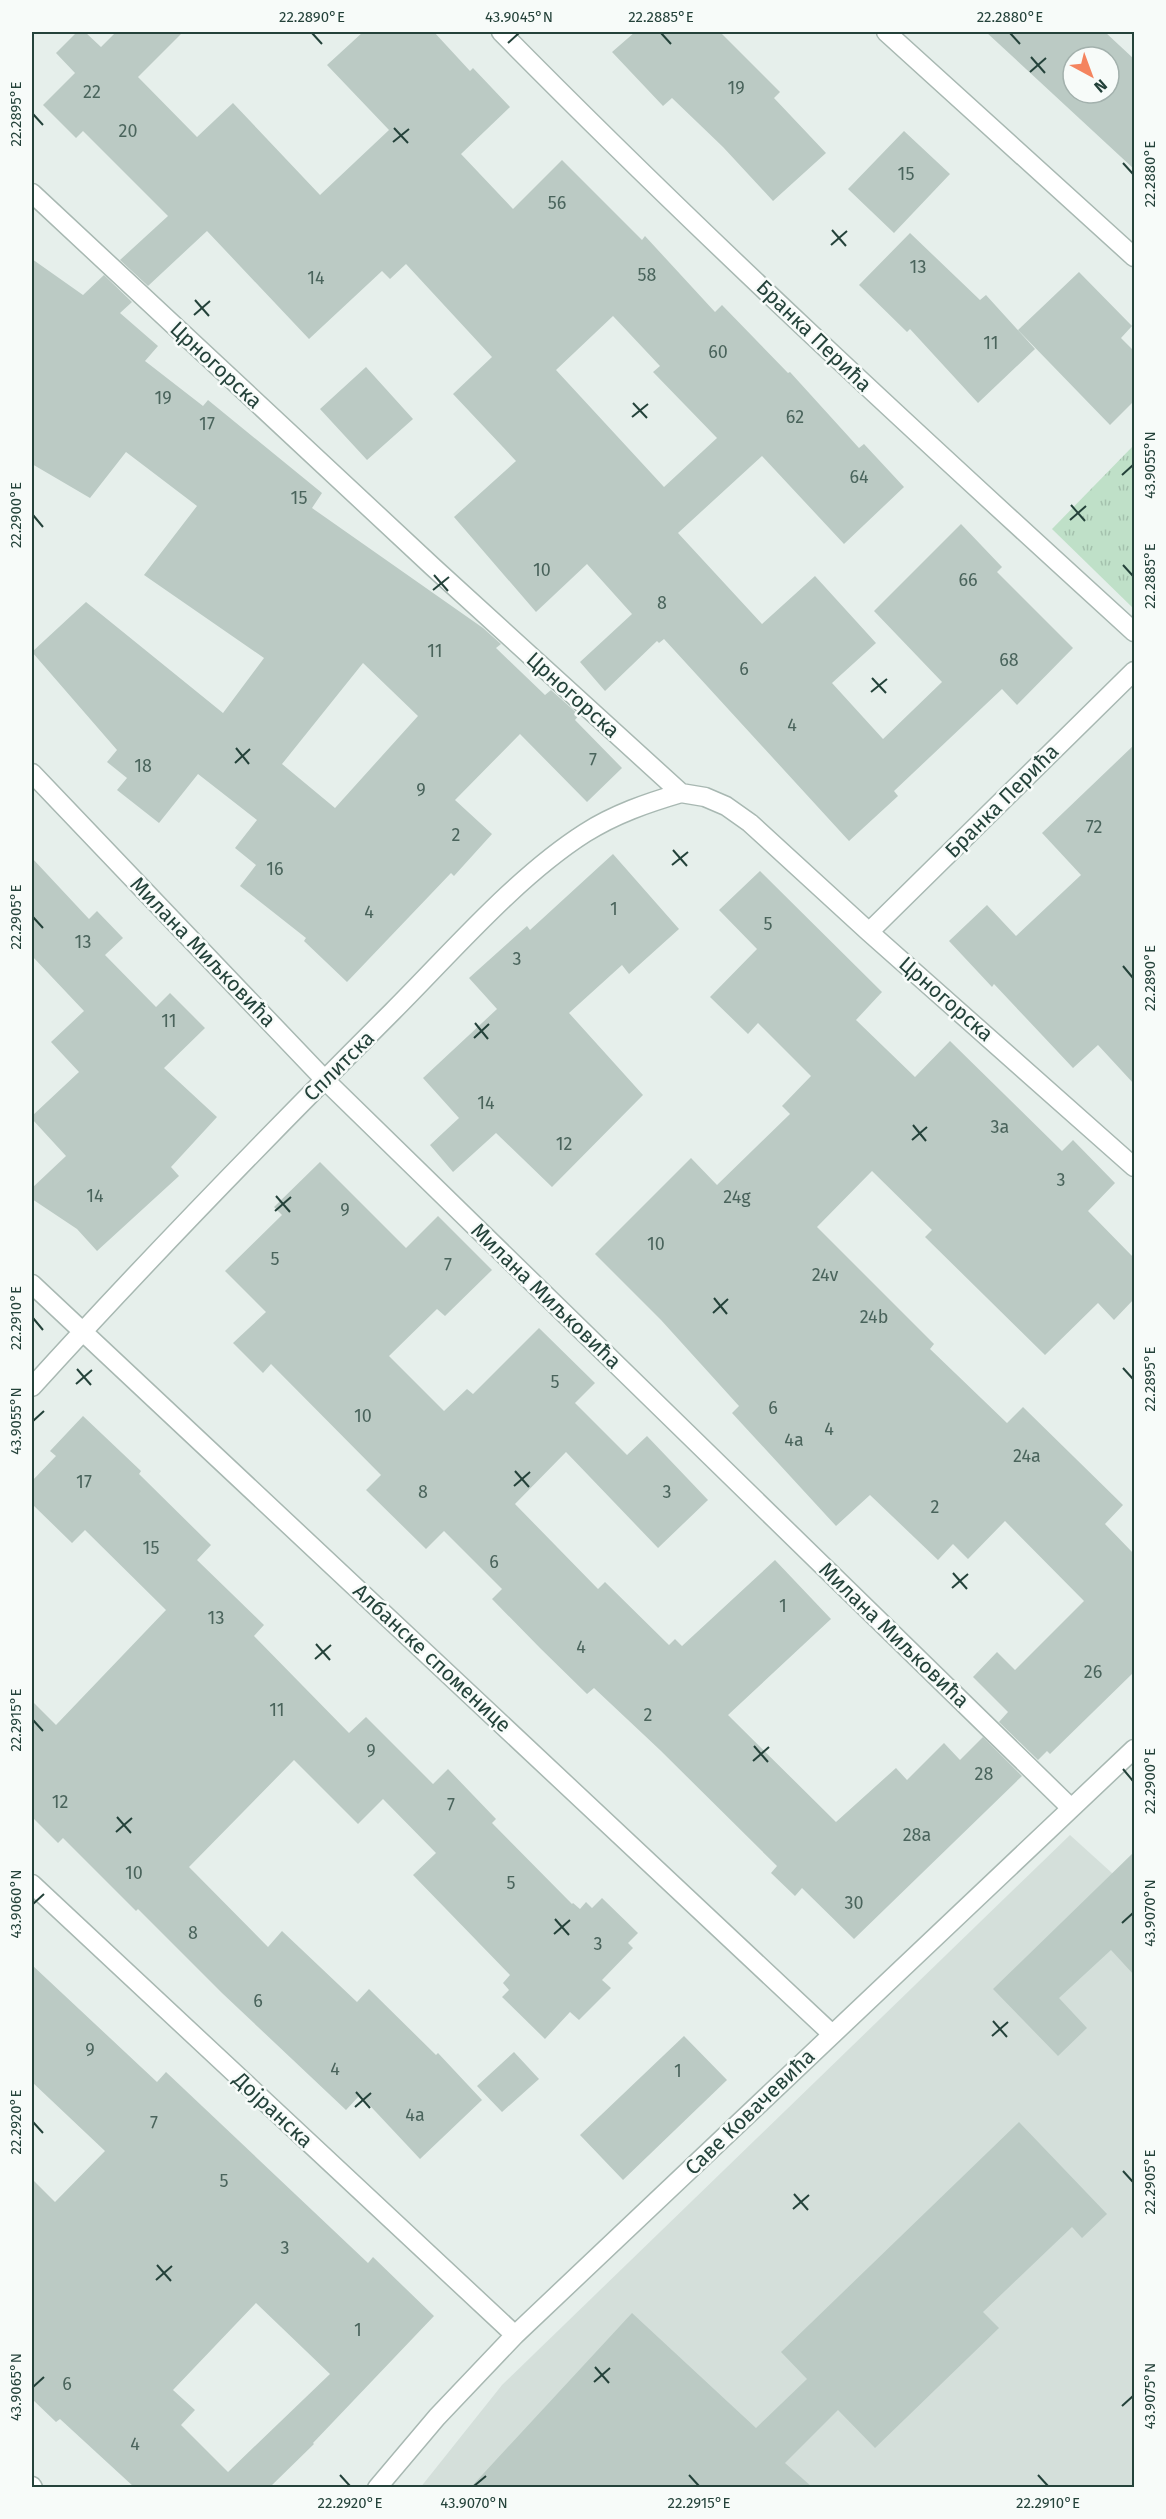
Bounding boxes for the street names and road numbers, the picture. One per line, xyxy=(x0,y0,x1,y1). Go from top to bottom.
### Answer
street label: Бранка Перића xyxy=(751,274,877,398)
street label: Црногорска xyxy=(165,316,267,414)
street label: Црногорска xyxy=(521,646,625,744)
street label: Бранка Перића xyxy=(940,739,1064,863)
street label: Милана Миљковића xyxy=(125,871,281,1033)
street label: Црногорска xyxy=(894,951,998,1047)
street label: Сплитска xyxy=(298,1025,380,1107)
street label: Милана Миљковића xyxy=(465,1218,627,1374)
street label: Милана Миљковића xyxy=(813,1557,975,1713)
street label: Албанске споменице xyxy=(348,1578,516,1738)
street label: Саве Ковачевића xyxy=(680,2043,820,2181)
street label: Дојранска xyxy=(227,2066,318,2153)

